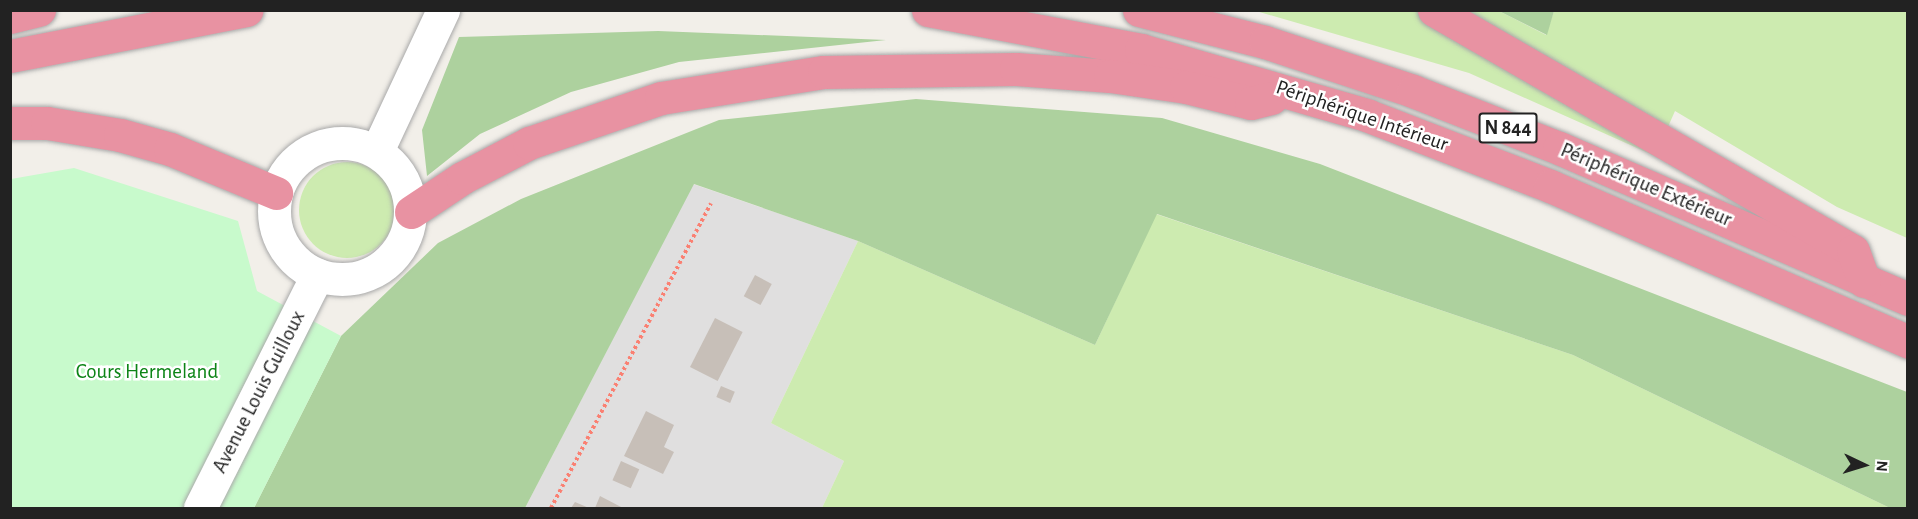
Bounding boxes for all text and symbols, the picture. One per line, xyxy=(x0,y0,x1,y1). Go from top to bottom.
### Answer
street label: Périphérique Intérieur xyxy=(1273,75,1451,157)
road number: N 844 xyxy=(1478,111,1538,145)
street label: Périphérique Extérieur xyxy=(1557,138,1735,232)
street label: Avenue Louis Guilloux xyxy=(207,307,311,477)
park label: Cours Hermeland xyxy=(76,359,218,385)
north arrow xyxy=(1834,435,1894,495)
text: N xyxy=(1874,460,1890,472)

